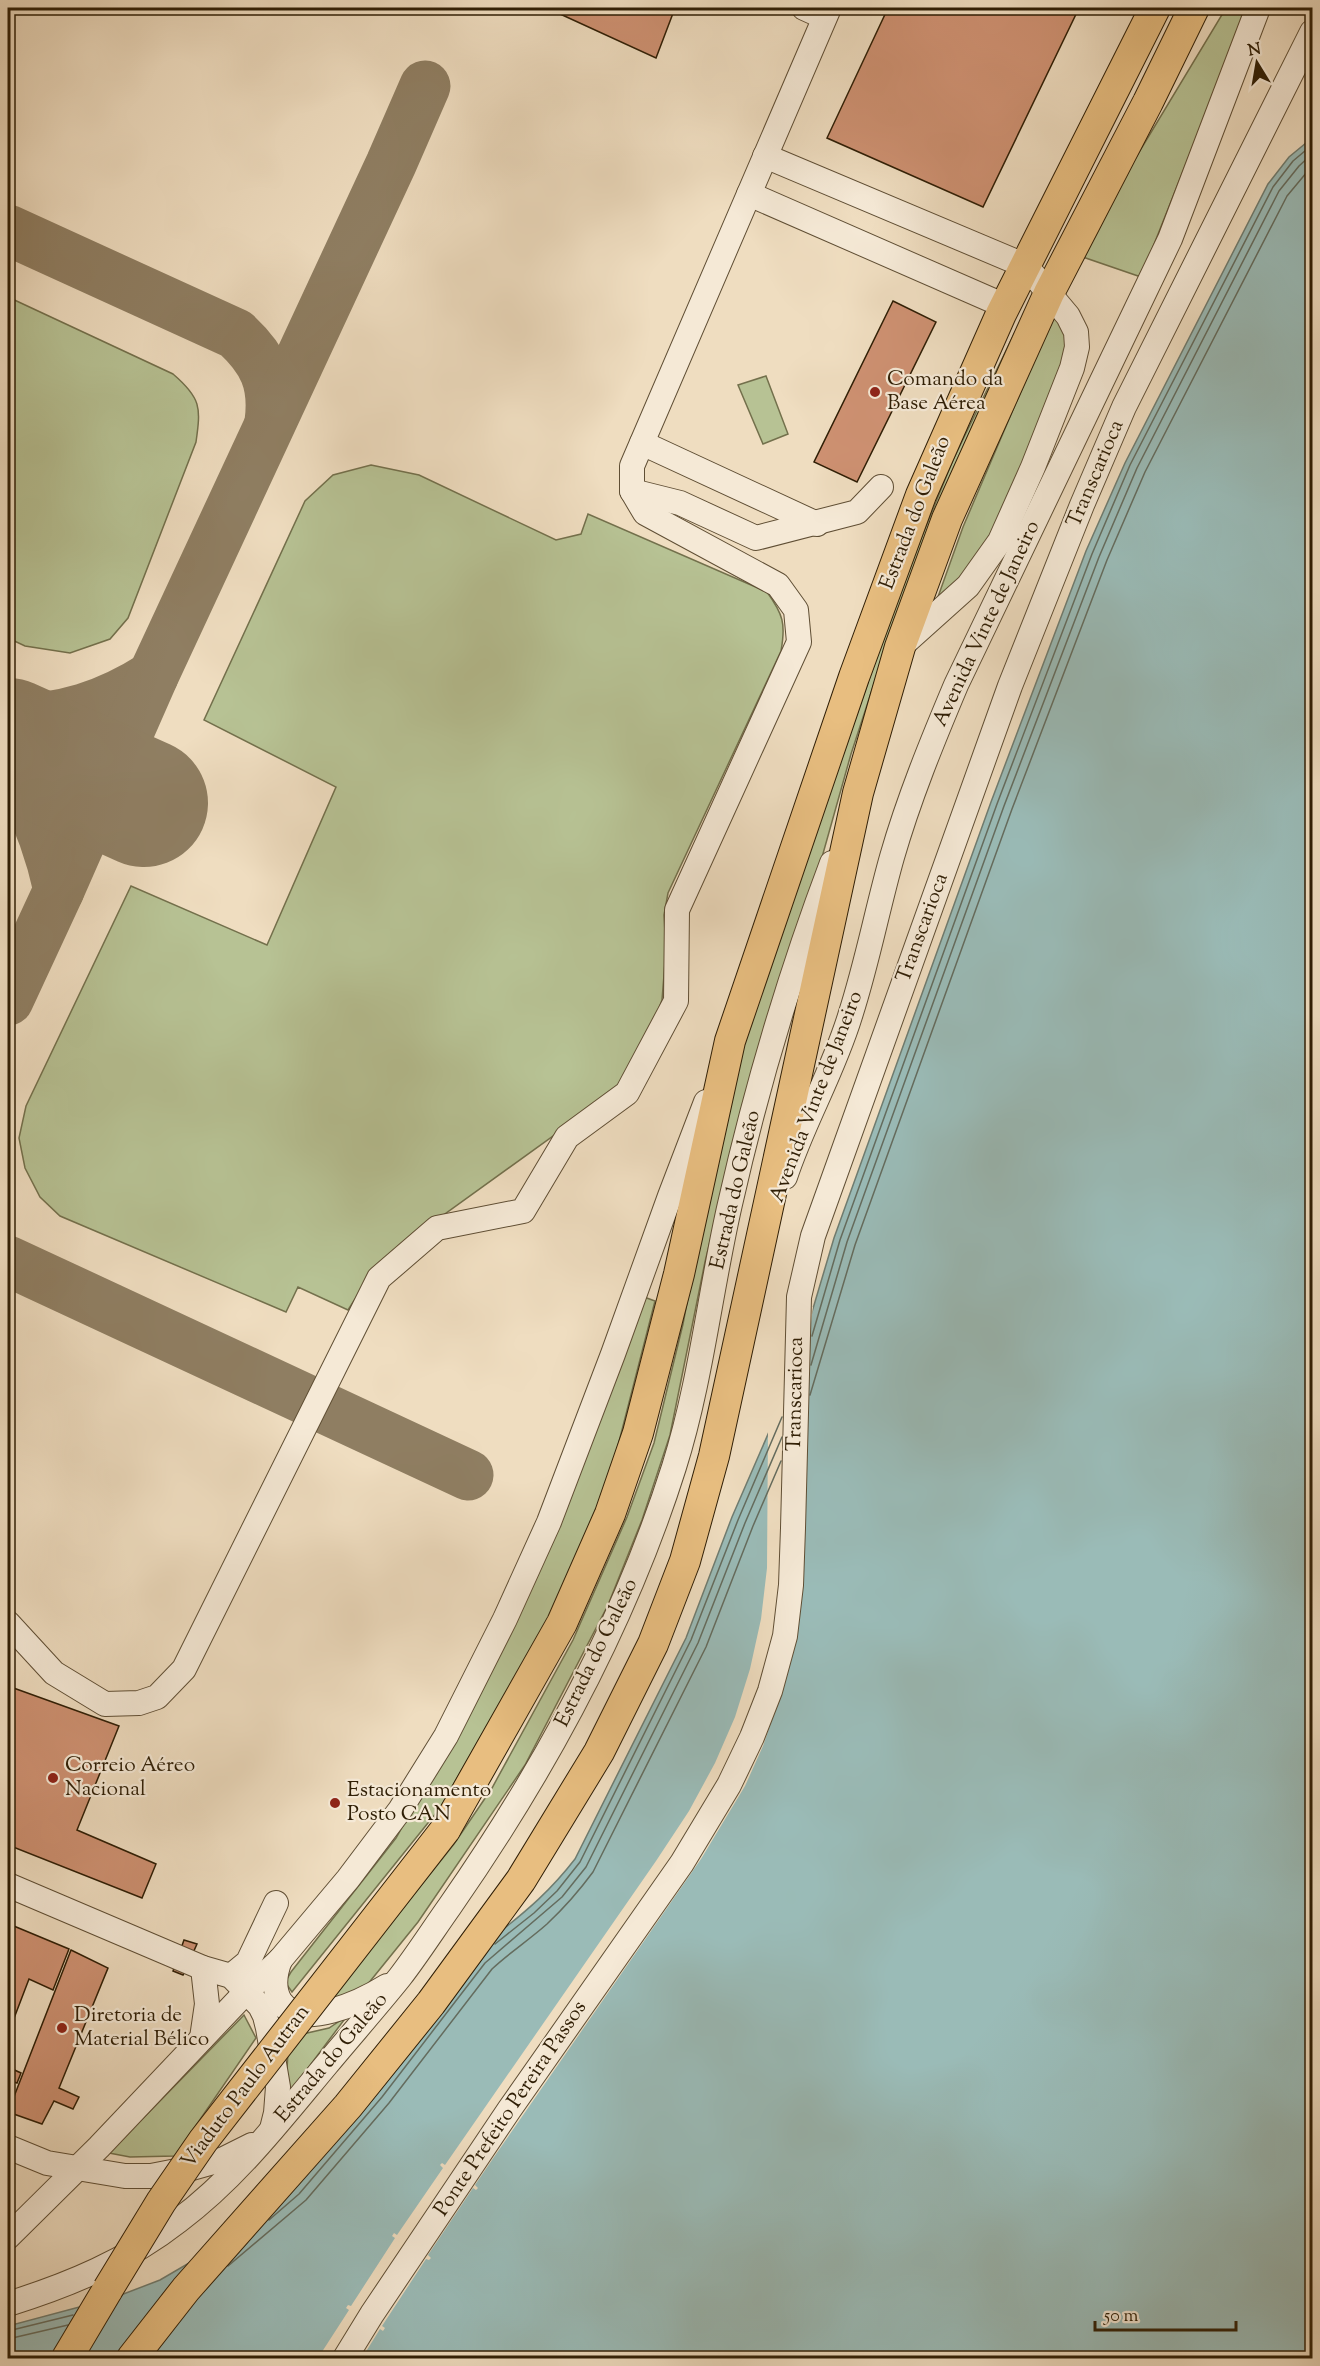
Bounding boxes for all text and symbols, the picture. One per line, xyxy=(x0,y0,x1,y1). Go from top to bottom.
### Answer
north arrow xyxy=(1227,33,1287,93)
text: N xyxy=(1246,38,1263,63)
place label: Comando da Base Aérea xyxy=(887,365,1004,419)
marker: Comando da Base Aérea xyxy=(868,385,882,399)
street label: Transcarioca xyxy=(1060,415,1132,533)
street label: Estrada do Galeão xyxy=(873,432,959,594)
street label: Avenida Vinte de Janeiro xyxy=(926,516,1048,732)
street label: Transcarioca xyxy=(889,869,957,987)
street label: Avenida Vinte de Janeiro xyxy=(763,987,871,1207)
street label: Estrada do Galeão xyxy=(703,1108,769,1272)
street label: Transcarioca xyxy=(780,1336,812,1451)
street label: Estrada do Galeão xyxy=(548,1574,646,1732)
place label: Correio Aéreo Nacional xyxy=(65,1751,195,1805)
marker: Correio Aéreo Nacional xyxy=(46,1771,60,1785)
place label: Estacionamento Posto CAN xyxy=(347,1776,491,1830)
marker: Estacionamento Posto CAN xyxy=(328,1796,342,1810)
street label: Estrada do Galeão xyxy=(268,1986,396,2130)
street label: Ponte Prefeito Pereira Passos xyxy=(427,1995,595,2223)
street label: Viaduto Paulo Autran xyxy=(174,1999,318,2175)
place label: Diretoria de Material Bélico xyxy=(74,2001,209,2055)
marker: Diretoria de Material Bélico xyxy=(55,2021,69,2035)
scale bar xyxy=(1095,2294,1236,2332)
text: 50 m xyxy=(1103,2304,1139,2330)

